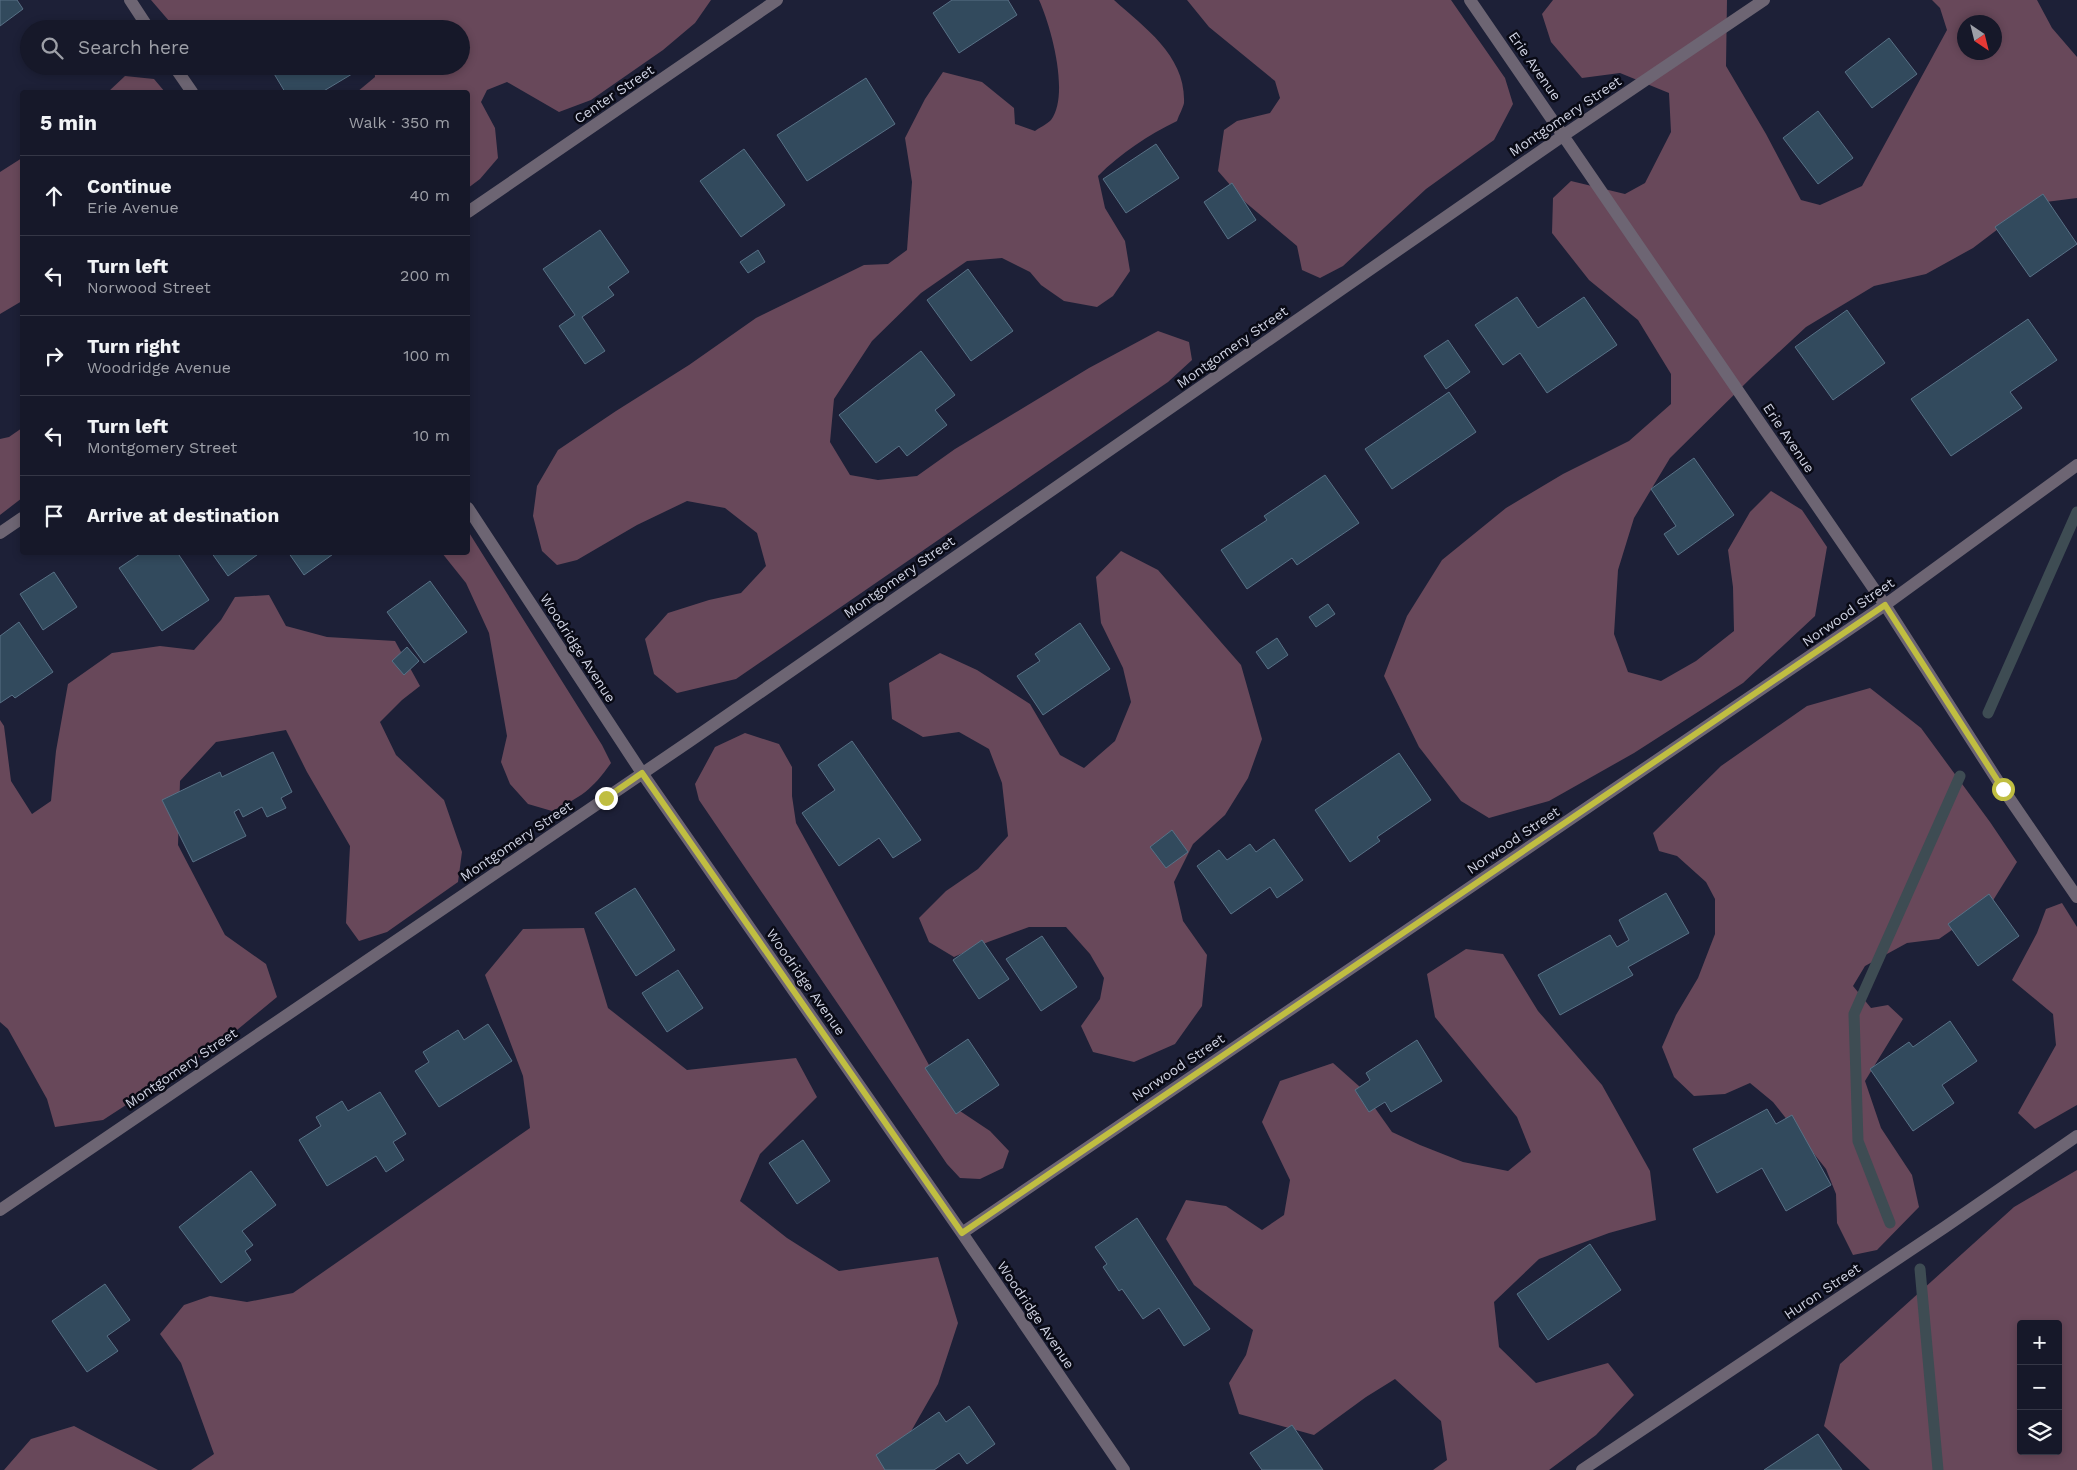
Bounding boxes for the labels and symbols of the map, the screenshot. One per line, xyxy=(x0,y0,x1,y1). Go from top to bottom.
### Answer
north arrow xyxy=(1957,15,2002,60)
street label: Erie Avenue xyxy=(1505,29,1565,103)
street label: Center Street xyxy=(571,61,657,126)
street label: Montgomery Street xyxy=(1506,73,1624,159)
street label: Montgomery Street xyxy=(1174,303,1291,391)
street label: Erie Avenue xyxy=(1760,400,1818,476)
street label: Montgomery Street xyxy=(841,533,958,621)
street label: Norwood Street xyxy=(1799,574,1897,650)
street label: Woodridge Avenue xyxy=(537,591,619,705)
route start xyxy=(1992,778,2015,801)
route end xyxy=(595,787,618,810)
street label: Montgomery Street xyxy=(457,798,575,884)
street label: Norwood Street xyxy=(1464,803,1562,877)
street label: Woodridge Avenue xyxy=(763,926,849,1038)
street label: Montgomery Street xyxy=(122,1025,240,1111)
street label: Norwood Street xyxy=(1129,1030,1227,1104)
street label: Woodridge Avenue xyxy=(994,1258,1078,1372)
street label: Huron Street xyxy=(1781,1260,1863,1322)

